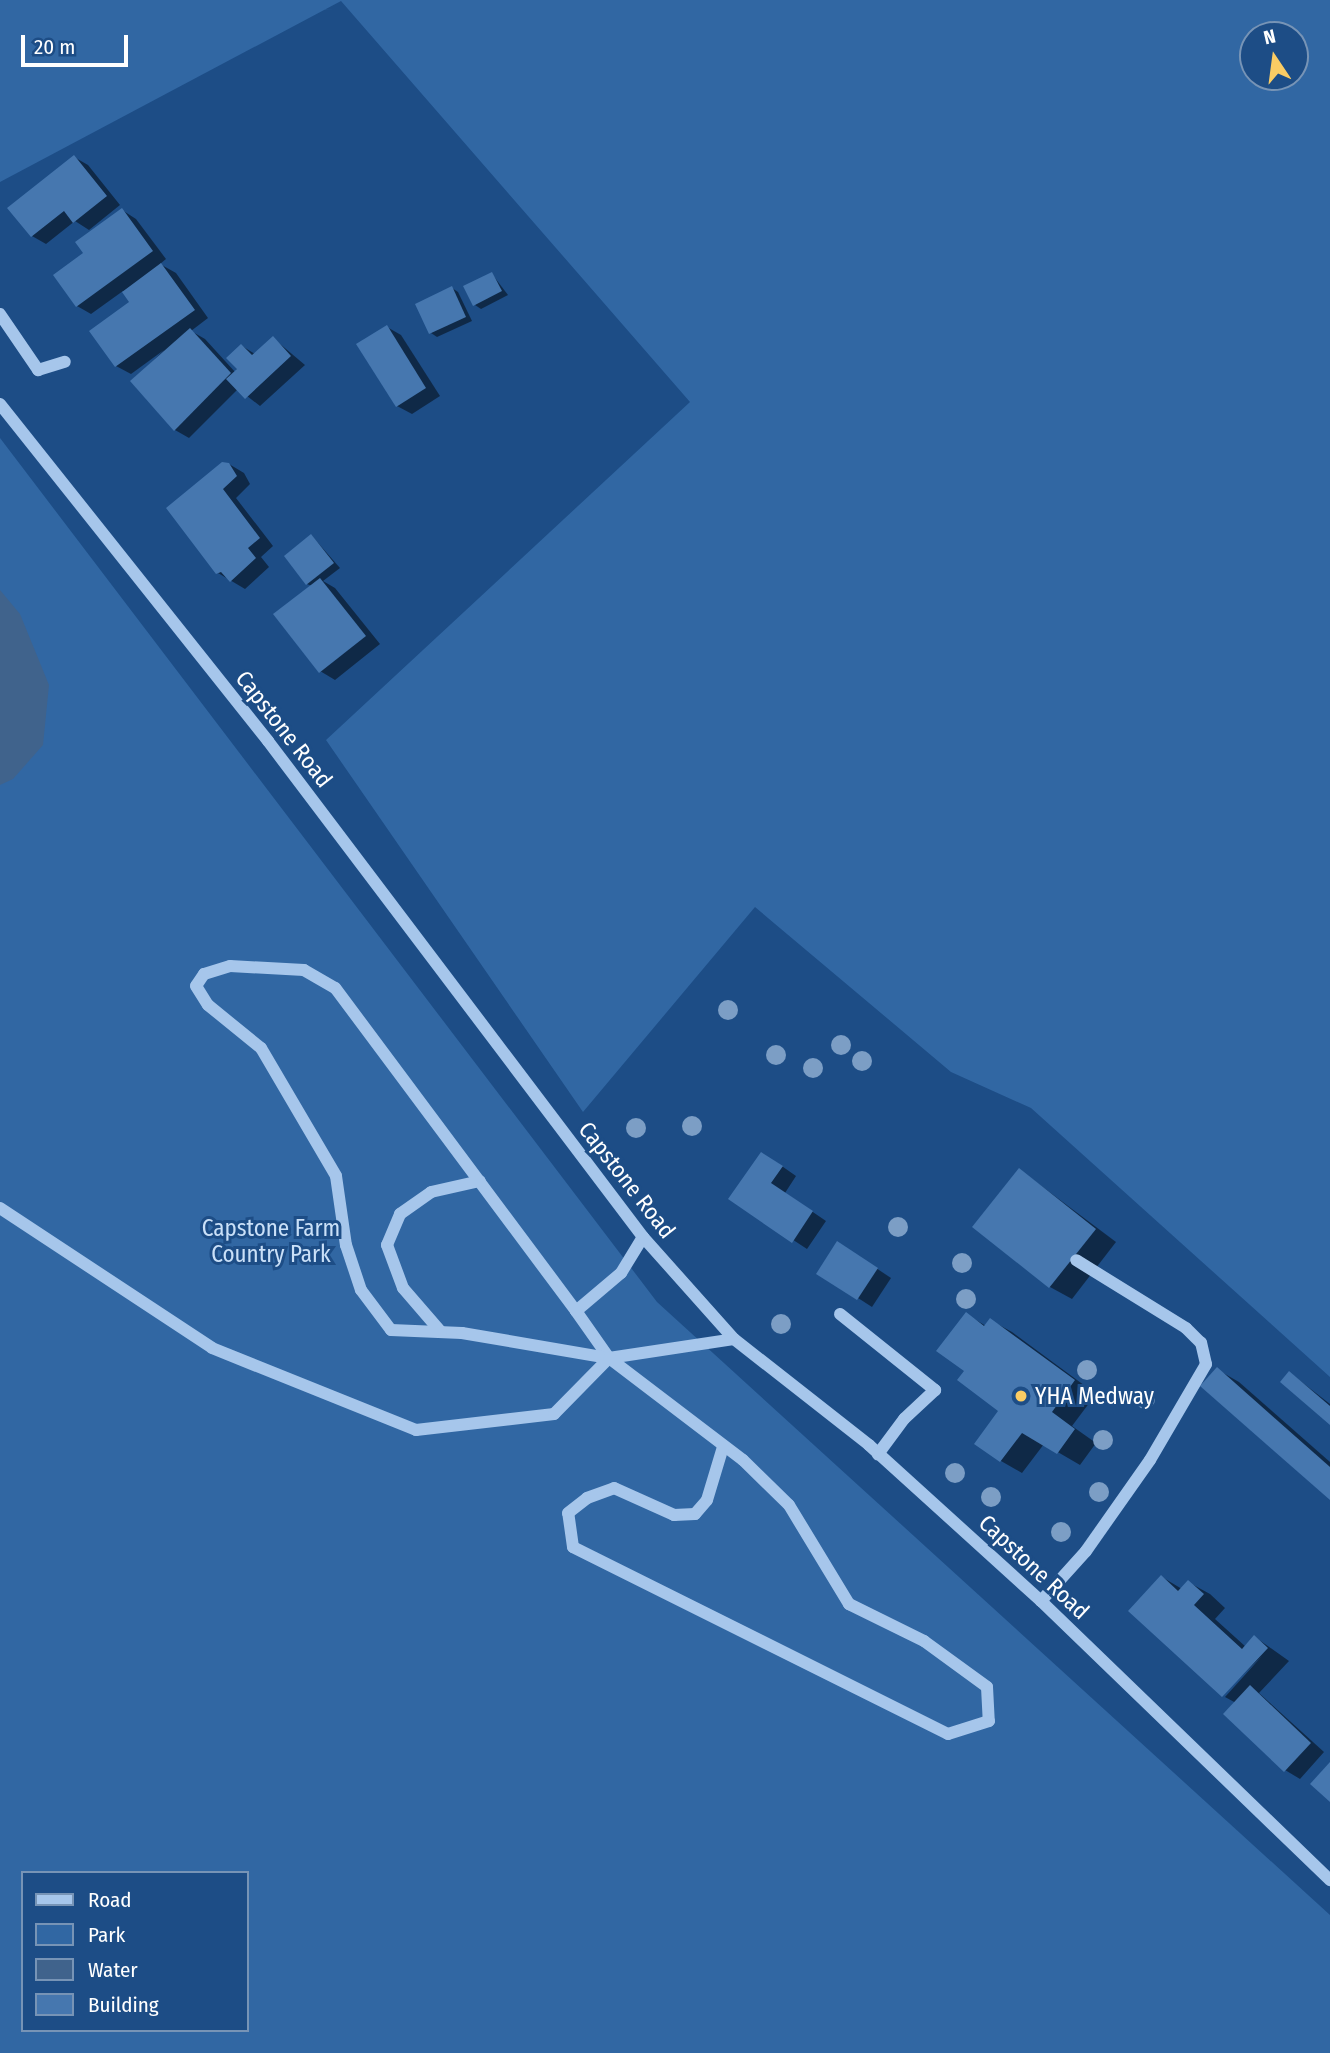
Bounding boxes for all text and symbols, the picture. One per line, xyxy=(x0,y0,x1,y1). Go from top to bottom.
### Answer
scale bar xyxy=(24,21,131,65)
north arrow xyxy=(1239,21,1309,91)
text: N xyxy=(1261,25,1278,49)
text: 20 m xyxy=(34,34,75,60)
street label: Capstone Road xyxy=(230,665,338,793)
street label: Capstone Road xyxy=(573,1116,681,1244)
park label: Capstone Farm Country Park xyxy=(202,1214,340,1268)
place label: YHA Medway xyxy=(1035,1382,1154,1410)
marker: YHA Medway xyxy=(1013,1388,1029,1404)
street label: Capstone Road xyxy=(973,1509,1095,1625)
legend xyxy=(21,1871,248,2032)
text: Road xyxy=(88,1887,132,1913)
text: Park xyxy=(88,1922,125,1948)
text: Water xyxy=(88,1957,138,1983)
text: Building xyxy=(88,1992,159,2018)

